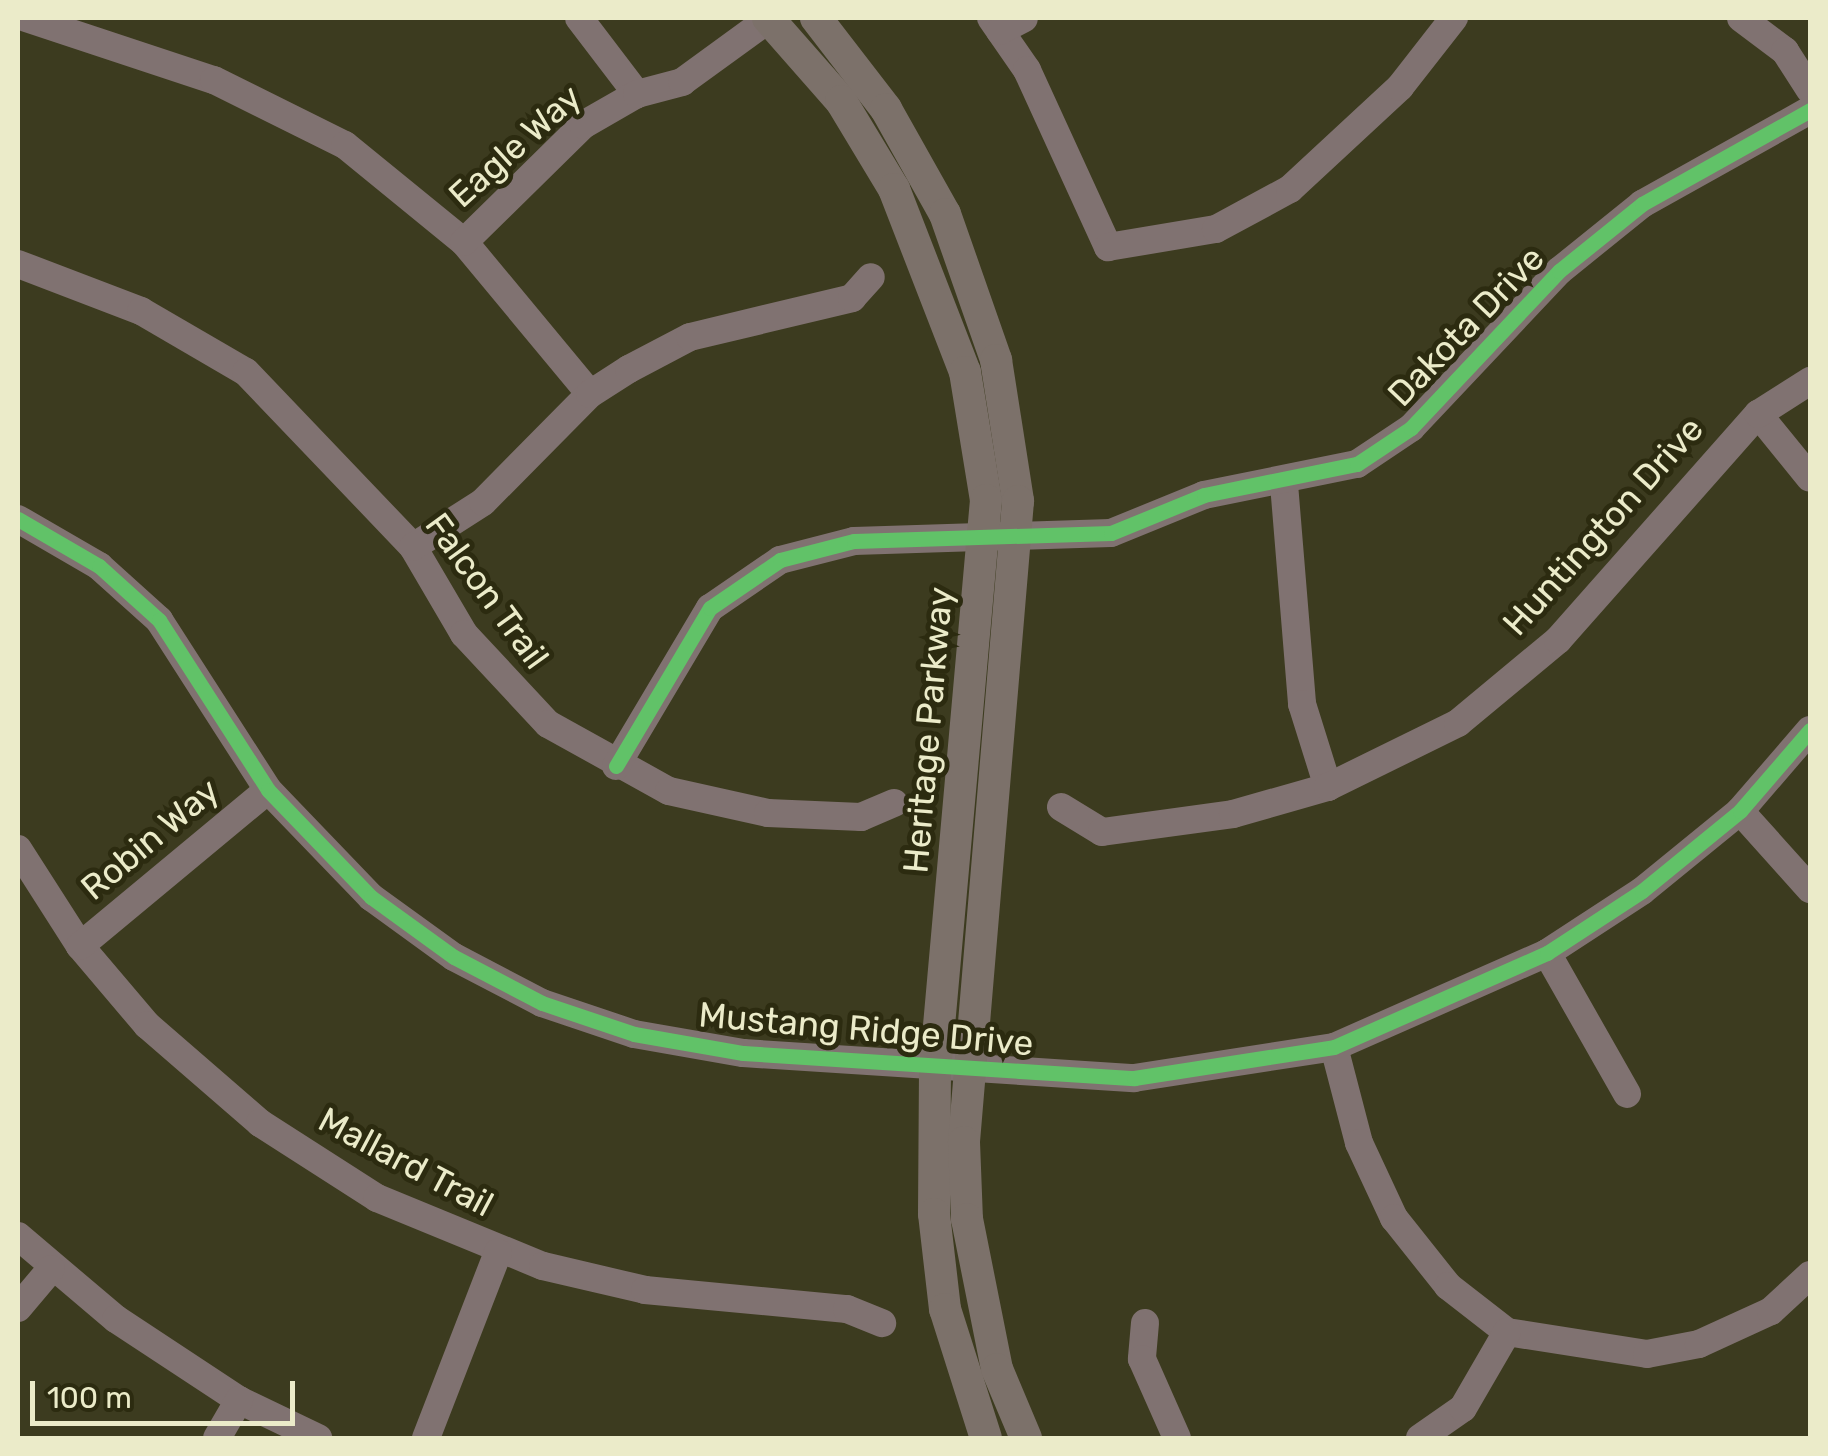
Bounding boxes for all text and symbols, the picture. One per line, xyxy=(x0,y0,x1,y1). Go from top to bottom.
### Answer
street label: Eagle Way xyxy=(440,76,590,216)
street label: Dakota Drive xyxy=(1379,237,1553,415)
street label: Huntington Drive xyxy=(1494,408,1712,644)
street label: Falcon Trail xyxy=(416,505,558,677)
street label: Heritage Parkway xyxy=(895,585,961,875)
street label: Robin Way xyxy=(72,769,228,909)
street label: Mustang Ridge Drive xyxy=(697,993,1035,1065)
street label: Mallard Trail xyxy=(311,1098,501,1226)
scale bar xyxy=(35,1361,300,1423)
text: 100 m xyxy=(47,1380,132,1416)

